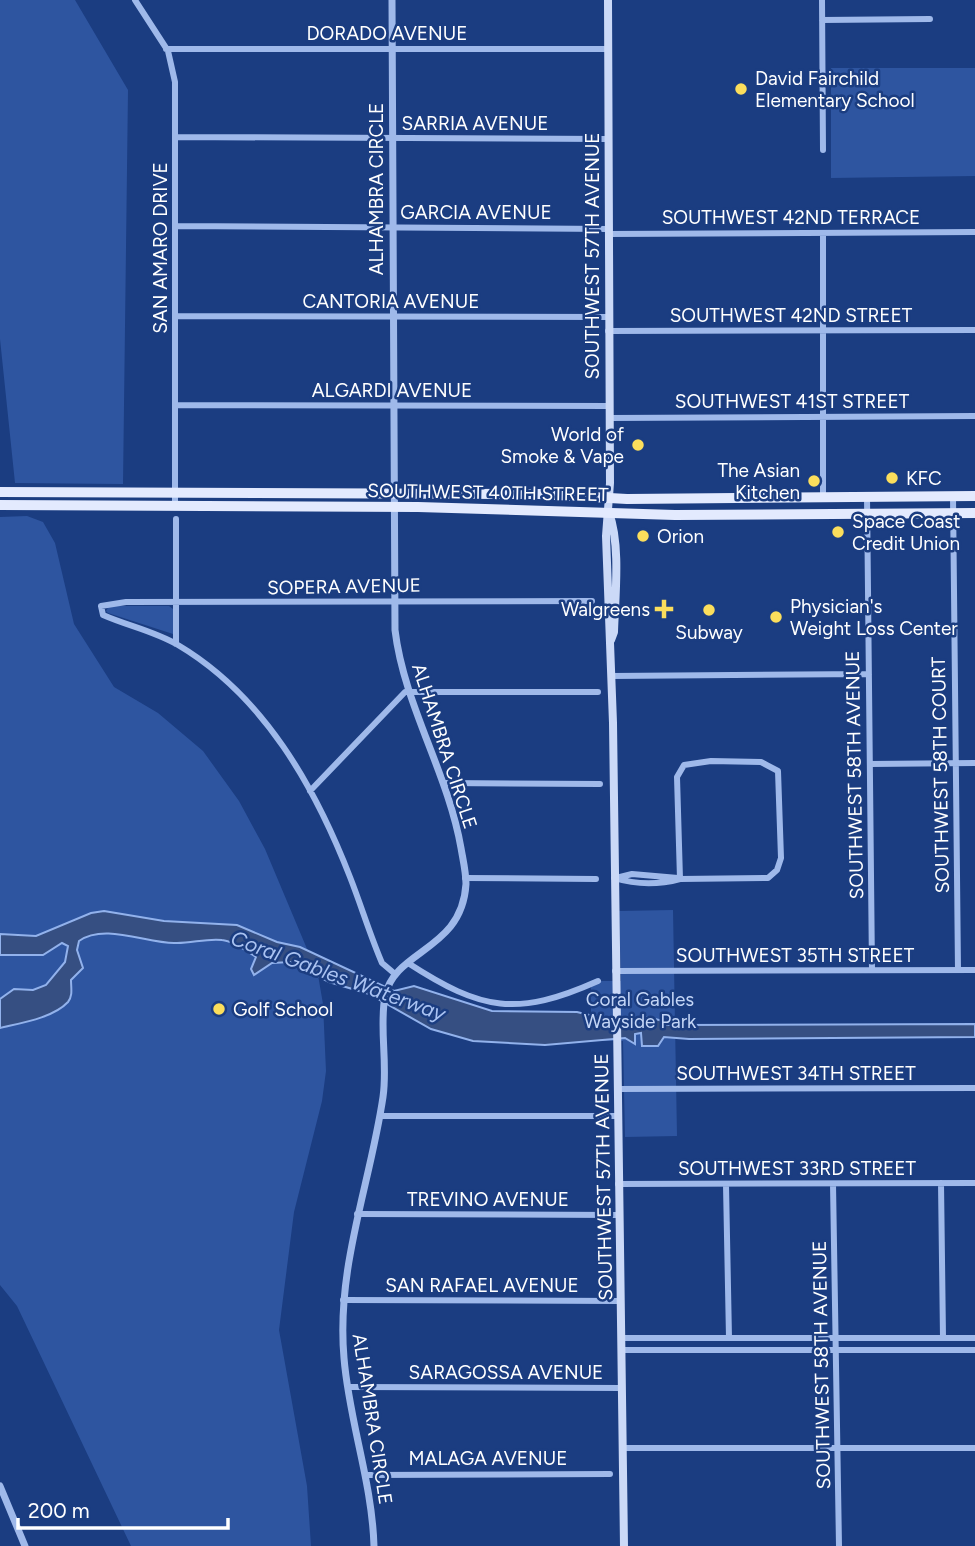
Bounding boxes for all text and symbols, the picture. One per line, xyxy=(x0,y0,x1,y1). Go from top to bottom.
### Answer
street label: DORADO AVENUE xyxy=(307,22,467,45)
place label: David Fairchild Elementary School xyxy=(755,67,915,112)
marker: David Fairchild Elementary School xyxy=(733,81,749,97)
street label: ALHAMBRA CIRCLE xyxy=(365,103,388,275)
street label: SARRIA AVENUE xyxy=(402,112,548,135)
street label: SOUTHWEST 57TH AVENUE xyxy=(581,132,604,380)
street label: SAN AMARO DRIVE xyxy=(149,162,172,334)
street label: GARCIA AVENUE xyxy=(400,201,552,224)
street label: SOUTHWEST 42ND TERRACE xyxy=(662,206,920,229)
street label: CANTORIA AVENUE xyxy=(303,290,479,313)
street label: SOUTHWEST 42ND STREET xyxy=(670,304,913,327)
street label: ALGARDI AVENUE xyxy=(312,379,472,402)
street label: SOUTHWEST 41ST STREET xyxy=(675,390,910,413)
place label: World of Smoke & Vape xyxy=(500,423,624,468)
marker: World of Smoke & Vape xyxy=(630,437,646,453)
place label: The Asian Kitchen xyxy=(717,459,800,504)
place label: KFC xyxy=(906,467,942,490)
marker: KFC xyxy=(884,470,900,486)
marker: The Asian Kitchen xyxy=(806,473,822,489)
street label: SOUTHWEST 40TH STREET xyxy=(367,479,609,506)
place label: Space Coast Credit Union xyxy=(852,510,960,555)
marker: Space Coast Credit Union xyxy=(830,524,846,540)
place label: Orion xyxy=(657,525,704,548)
marker: Orion xyxy=(635,528,651,544)
street label: SOPERA AVENUE xyxy=(267,574,421,599)
place label: Physician's Weight Loss Center xyxy=(790,595,958,640)
place label: Walgreens xyxy=(561,598,650,621)
marker: Walgreens xyxy=(656,601,672,617)
marker: Subway xyxy=(701,602,717,618)
marker: Physician's Weight Loss Center xyxy=(768,609,784,625)
place label: Subway xyxy=(675,621,743,644)
street label: SOUTHWEST 58TH AVENUE xyxy=(841,650,868,900)
street label: SOUTHWEST 58TH COURT xyxy=(927,656,954,894)
street label: ALHAMBRA CIRCLE xyxy=(407,661,482,832)
water label: Coral Gables Waterway xyxy=(227,925,450,1026)
street label: SOUTHWEST 35TH STREET xyxy=(676,944,915,967)
park label: Coral Gables Wayside Park xyxy=(584,988,697,1033)
place label: Golf School xyxy=(233,998,333,1021)
marker: Golf School xyxy=(211,1001,227,1017)
street label: SOUTHWEST 57TH AVENUE xyxy=(590,1053,617,1301)
street label: SOUTHWEST 34TH STREET xyxy=(676,1062,916,1085)
street label: SOUTHWEST 33RD STREET xyxy=(678,1157,917,1180)
street label: TREVINO AVENUE xyxy=(407,1188,569,1211)
street label: SOUTHWEST 58TH AVENUE xyxy=(808,1240,835,1490)
street label: SAN RAFAEL AVENUE xyxy=(385,1274,579,1297)
street label: ALHAMBRA CIRCLE xyxy=(348,1332,397,1506)
street label: SARAGOSSA AVENUE xyxy=(409,1361,603,1384)
street label: MALAGA AVENUE xyxy=(409,1447,567,1470)
scale bar xyxy=(18,1486,228,1530)
text: 200 m xyxy=(28,1498,90,1523)

